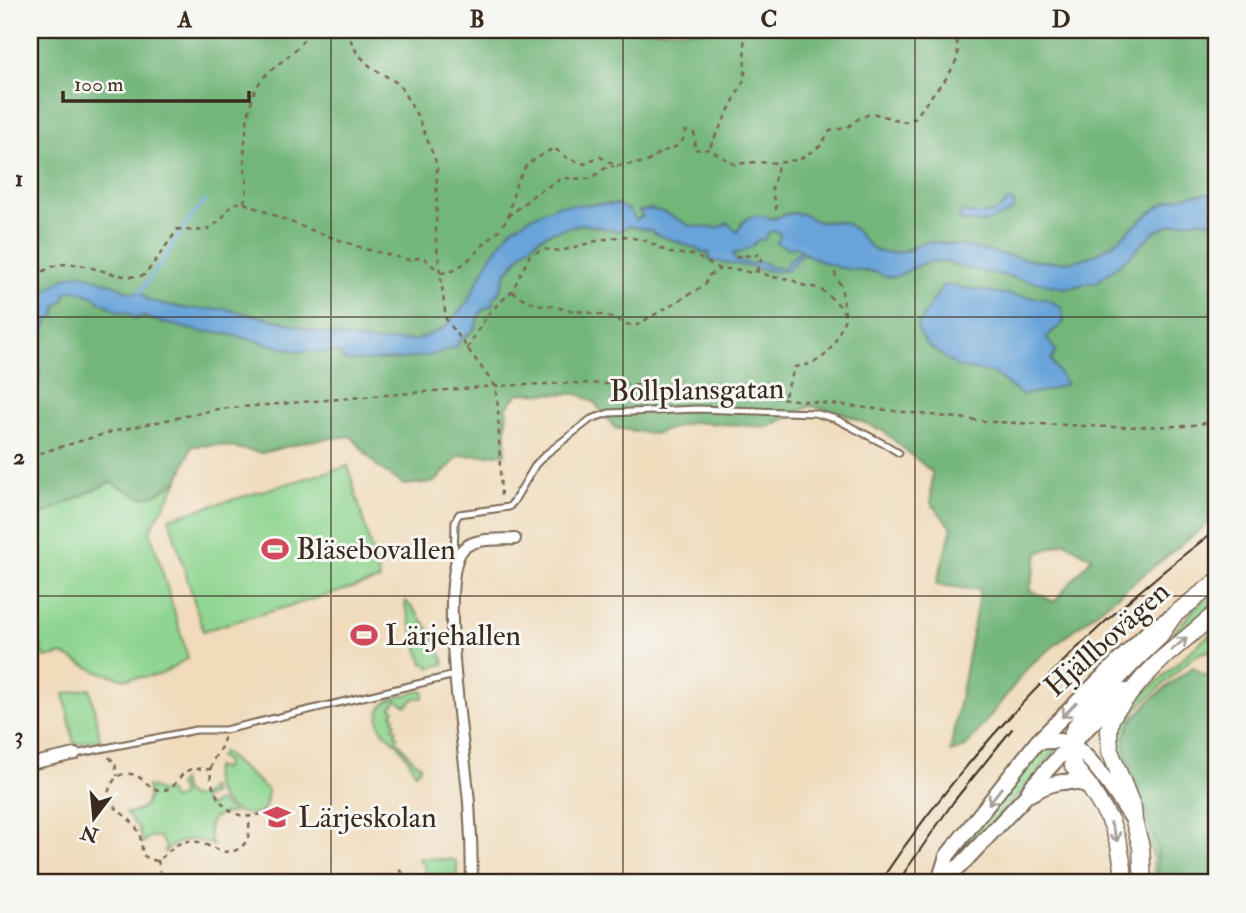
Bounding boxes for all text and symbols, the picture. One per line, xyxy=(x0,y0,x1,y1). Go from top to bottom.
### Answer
text: A xyxy=(177,5,193,34)
text: B xyxy=(469,5,485,34)
text: C xyxy=(761,5,777,34)
text: D xyxy=(1052,5,1070,34)
scale bar xyxy=(63,60,248,104)
text: 100 m xyxy=(74,71,124,98)
text: 1 xyxy=(15,164,23,193)
street label: Bollplansgatan xyxy=(609,370,785,410)
text: 2 xyxy=(13,442,25,471)
place label: Bläsebovallen xyxy=(296,531,456,568)
sports icon: Bläsebovallen xyxy=(260,534,290,564)
street label: Hjällbovägen xyxy=(1037,573,1177,705)
place label: Lärjehallen xyxy=(385,617,521,654)
sports icon: Lärjehallen xyxy=(349,620,379,650)
one-way arrow xyxy=(1170,637,1188,652)
one-way arrow xyxy=(1060,701,1077,718)
text: 3 xyxy=(15,721,23,750)
north arrow xyxy=(60,783,130,853)
one-way arrow xyxy=(987,786,1002,804)
place label: Lärjeskolan xyxy=(298,799,437,836)
school or university icon: Lärjeskolan xyxy=(262,802,292,832)
text: N xyxy=(77,819,102,848)
one-way arrow xyxy=(1108,820,1121,842)

